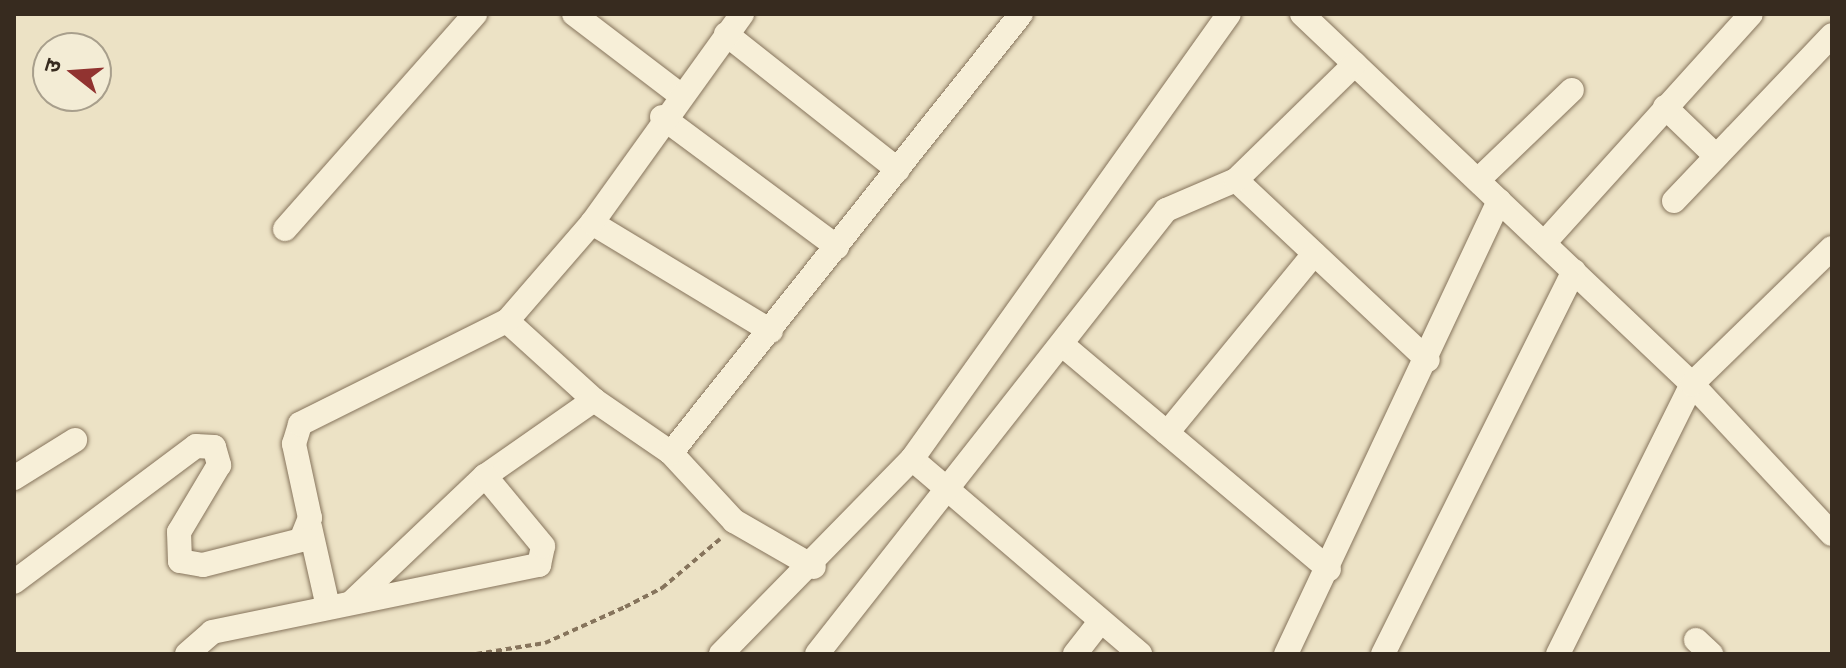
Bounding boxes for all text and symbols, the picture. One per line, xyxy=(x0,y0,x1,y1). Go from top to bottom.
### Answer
north arrow xyxy=(32,32,112,112)
text: उ xyxy=(35,55,67,76)

